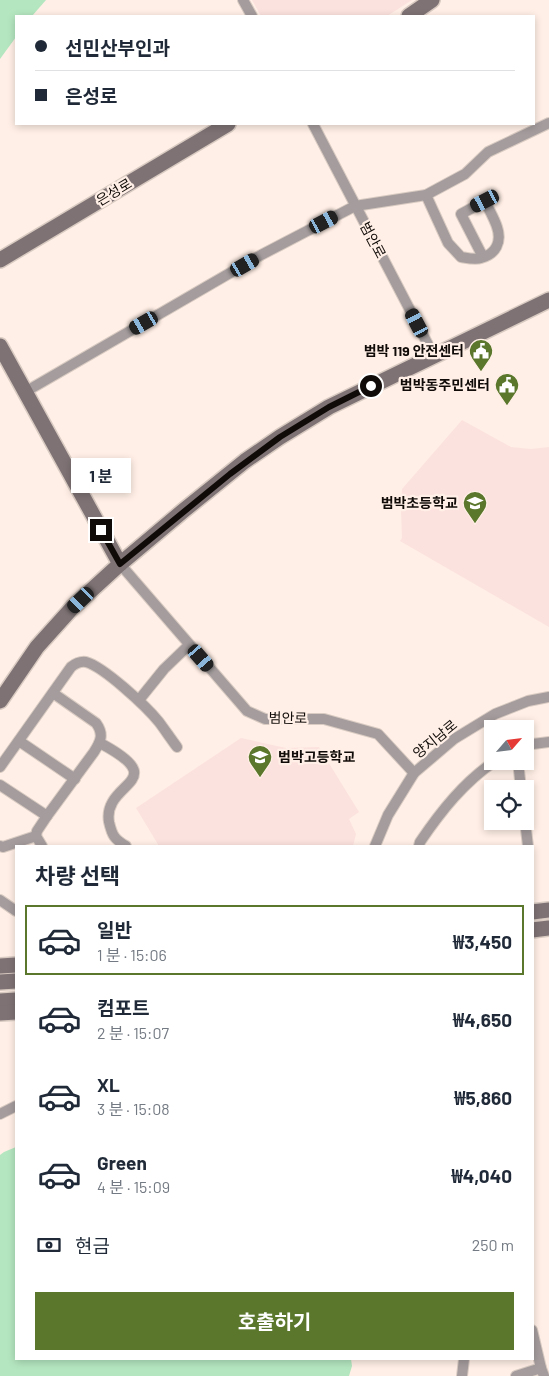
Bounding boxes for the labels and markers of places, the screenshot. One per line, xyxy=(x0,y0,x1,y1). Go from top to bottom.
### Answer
public building icon: 범박 119 안전센터 xyxy=(468,338,494,372)
place label: 범박 119 안전센터 xyxy=(364,342,464,359)
public building icon: 범박동주민센터 xyxy=(494,372,520,406)
place label: 범박동주민센터 xyxy=(400,376,490,393)
school or university icon: 범박초등학교 xyxy=(462,490,488,524)
place label: 범박초등학교 xyxy=(381,494,458,511)
school or university icon: 범박고등학교 xyxy=(247,744,273,778)
place label: 범박고등학교 xyxy=(278,748,355,765)

